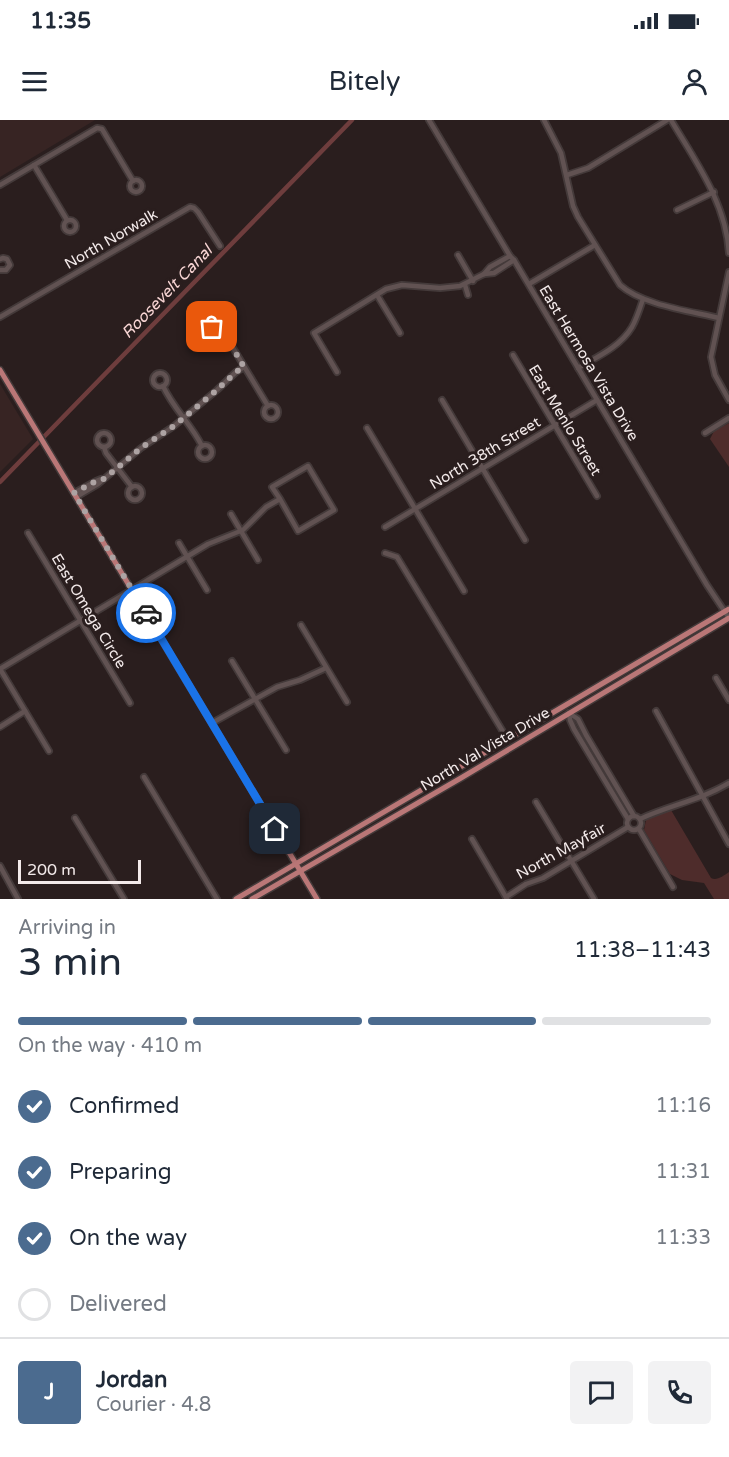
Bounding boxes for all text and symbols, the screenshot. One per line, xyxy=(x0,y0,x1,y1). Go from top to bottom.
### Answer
text: 11:35 xyxy=(30,8,91,34)
icon: menu xyxy=(18,65,51,98)
text: Bitely xyxy=(329,65,400,98)
icon: person xyxy=(678,65,711,98)
street label: North Norwalk xyxy=(61,205,161,273)
water label: Roosevelt Canal xyxy=(117,240,218,343)
street label: East Hermosa Vista Drive xyxy=(535,282,643,444)
pin xyxy=(186,301,237,352)
icon: bag xyxy=(195,310,228,343)
street label: East Menlo Street xyxy=(525,361,605,479)
street label: North 38th Street xyxy=(426,413,544,493)
street label: East Omega Circle xyxy=(48,550,130,672)
courier xyxy=(116,583,176,643)
icon: car xyxy=(130,597,163,630)
street label: North Val Vista Drive xyxy=(417,703,553,795)
pin xyxy=(249,803,300,854)
icon: home xyxy=(258,812,291,845)
street label: North Mayfair xyxy=(513,819,609,883)
scale bar xyxy=(18,857,141,884)
text: 200 m xyxy=(27,860,76,880)
text: Arriving in xyxy=(18,916,116,940)
text: 11:38–11:43 xyxy=(574,937,711,963)
text: 3 min xyxy=(18,939,122,986)
text: On the way · 410 m xyxy=(18,1034,202,1058)
icon: check xyxy=(18,1090,51,1123)
text: Confirmed xyxy=(69,1093,179,1119)
text: 11:16 xyxy=(656,1094,711,1118)
icon: check xyxy=(18,1156,51,1189)
text: Preparing xyxy=(69,1159,172,1185)
text: 11:31 xyxy=(656,1160,711,1184)
icon: check xyxy=(18,1222,51,1255)
text: On the way xyxy=(69,1225,187,1251)
text: 11:33 xyxy=(656,1226,711,1250)
text: Delivered xyxy=(69,1291,167,1317)
button: chat xyxy=(570,1361,633,1424)
button: phone xyxy=(648,1361,711,1424)
text: Jordan xyxy=(96,1367,167,1393)
text: J xyxy=(44,1379,55,1405)
text: Courier · 4.8 xyxy=(96,1393,211,1417)

